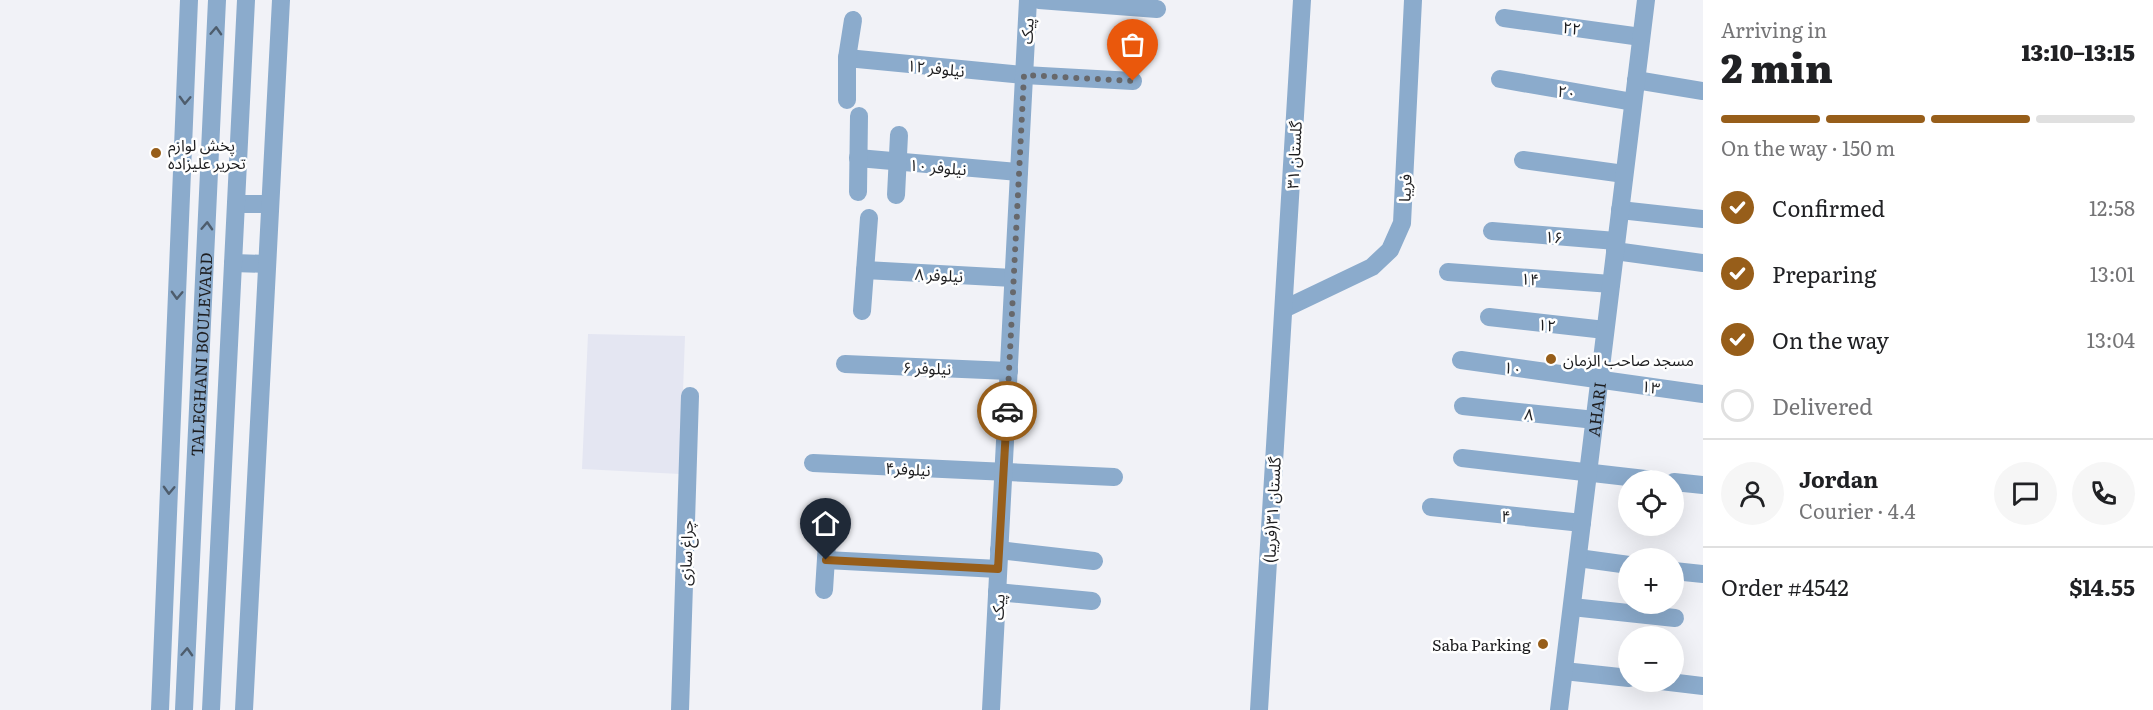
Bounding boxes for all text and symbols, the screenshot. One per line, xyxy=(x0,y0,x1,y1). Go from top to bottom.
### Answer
street label: ۲۲ xyxy=(1561,14,1583,40)
text: Arriving in xyxy=(1721,14,1827,44)
street label: پیک xyxy=(1013,17,1039,45)
pin xyxy=(1107,19,1158,81)
one-way arrow xyxy=(209,27,222,36)
icon: bag xyxy=(1116,28,1149,61)
text: 13:10–13:15 xyxy=(2021,35,2135,68)
text: 2 min xyxy=(1721,37,1833,95)
street label: نیلوفر ۱۲ xyxy=(906,52,966,82)
street label: ۲۰ xyxy=(1556,78,1578,104)
one-way arrow xyxy=(178,96,191,105)
street label: گلستان ۳۱ xyxy=(1279,120,1307,190)
place label: پخش لوازم تحریر علیزاده xyxy=(168,132,246,174)
text: On the way · 150 m xyxy=(1721,132,1895,162)
marker: پخش لوازم تحریر علیزاده xyxy=(149,146,163,160)
street label: نیلوفر ۱۰ xyxy=(908,152,968,180)
street label: فریبا xyxy=(1391,173,1417,203)
icon: check xyxy=(1721,191,1754,224)
text: Confirmed xyxy=(1772,191,1885,224)
text: 12:58 xyxy=(2089,192,2135,222)
one-way arrow xyxy=(200,222,213,231)
street label: ۱۶ xyxy=(1544,223,1564,249)
street label: TALEGHANI BOULEVARD xyxy=(184,252,217,457)
icon: check xyxy=(1721,257,1754,290)
text: Preparing xyxy=(1772,257,1876,290)
text: 13:01 xyxy=(2090,258,2135,288)
street label: نیلوفر ۸ xyxy=(914,261,964,287)
street label: ۱۴ xyxy=(1520,265,1540,291)
one-way arrow xyxy=(170,291,183,300)
street label: ۱۲ xyxy=(1537,311,1557,337)
icon: check xyxy=(1721,323,1754,356)
text: On the way xyxy=(1772,323,1889,356)
text: 13:04 xyxy=(2087,324,2135,354)
place label: مسجد صاحب الزمان xyxy=(1563,347,1694,371)
marker: مسجد صاحب الزمان xyxy=(1544,352,1558,366)
street label: نیلوفر ۶ xyxy=(902,354,952,380)
street label: ۱۰ xyxy=(1502,354,1524,380)
street label: ۱۳ xyxy=(1640,373,1662,399)
street label: AHARI xyxy=(1581,380,1611,438)
courier xyxy=(977,381,1037,441)
text: Delivered xyxy=(1772,389,1873,422)
icon: car xyxy=(991,395,1024,428)
street label: ۸ xyxy=(1523,401,1535,425)
street label: نیلوفر۴ xyxy=(885,455,931,481)
street label: گلستان ۳۱(فریبا) xyxy=(1256,456,1286,564)
button: person xyxy=(1721,462,1784,525)
text: Jordan xyxy=(1799,462,1878,495)
button: chat xyxy=(1994,462,2057,525)
button: phone xyxy=(2072,462,2135,525)
map controls xyxy=(1618,470,1684,692)
button: locate xyxy=(1618,470,1684,536)
one-way arrow xyxy=(162,486,175,495)
text: Courier · 4.4 xyxy=(1799,495,1916,525)
pin xyxy=(800,498,851,560)
street label: ۴ xyxy=(1500,503,1512,527)
icon: home xyxy=(809,507,842,540)
street label: چراغ سازی xyxy=(672,520,700,586)
button: + xyxy=(1618,548,1684,614)
text: Order #4542 xyxy=(1721,570,1849,603)
text: $14.55 xyxy=(2069,570,2135,603)
street label: پیک xyxy=(984,593,1010,621)
button: − xyxy=(1618,626,1684,692)
place label: Saba Parking xyxy=(1432,632,1531,656)
marker: Saba Parking xyxy=(1536,637,1550,651)
one-way arrow xyxy=(180,647,193,656)

